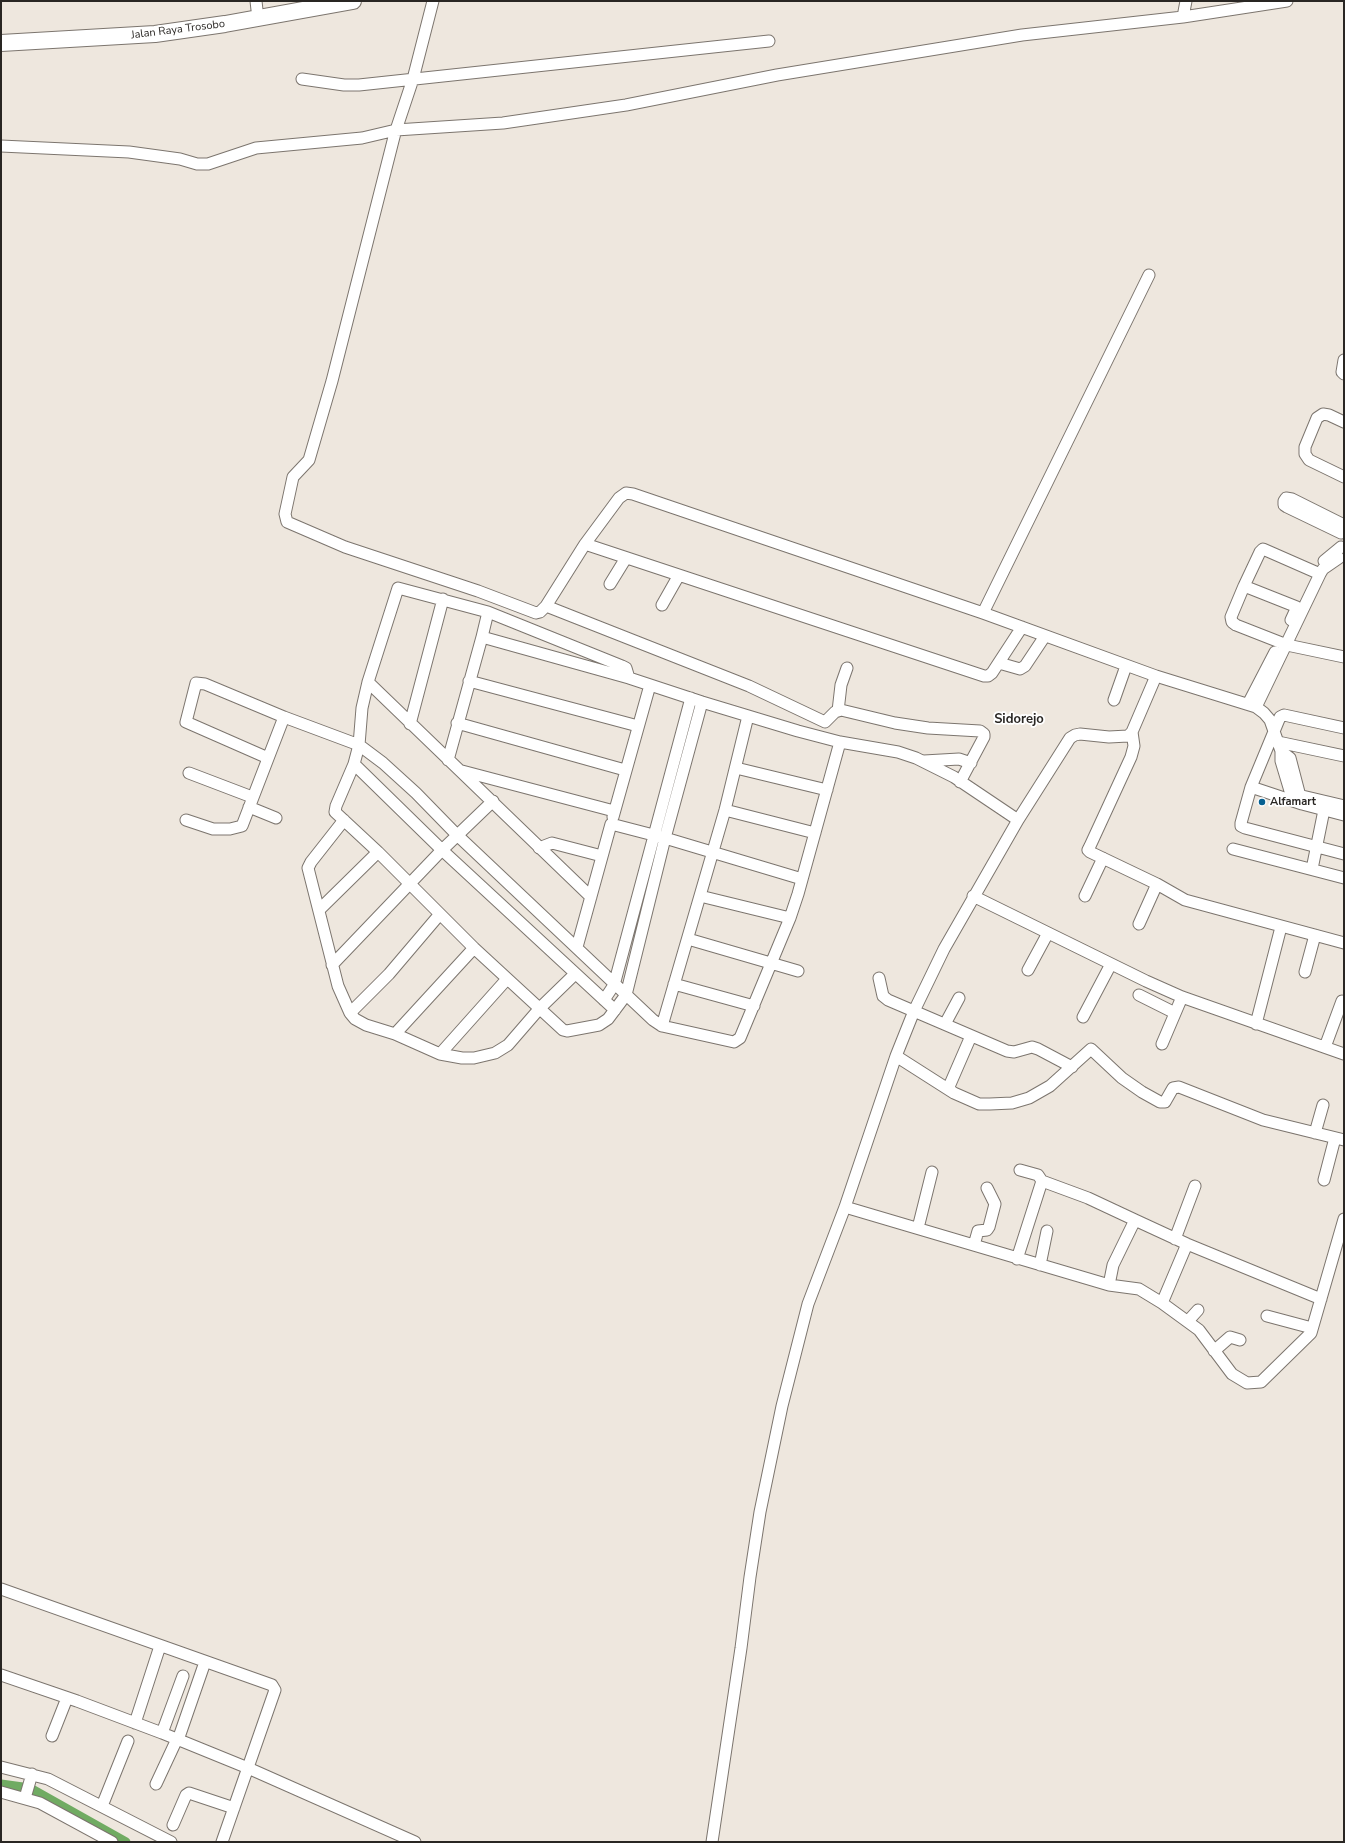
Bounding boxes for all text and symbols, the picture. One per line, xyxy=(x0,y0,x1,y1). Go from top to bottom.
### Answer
street label: Jalan Raya Trosobo xyxy=(130,18,226,42)
district label: Sidorejo xyxy=(994,712,1044,728)
place label: Alfamart xyxy=(1270,795,1316,809)
marker: Alfamart xyxy=(1257,797,1267,807)

